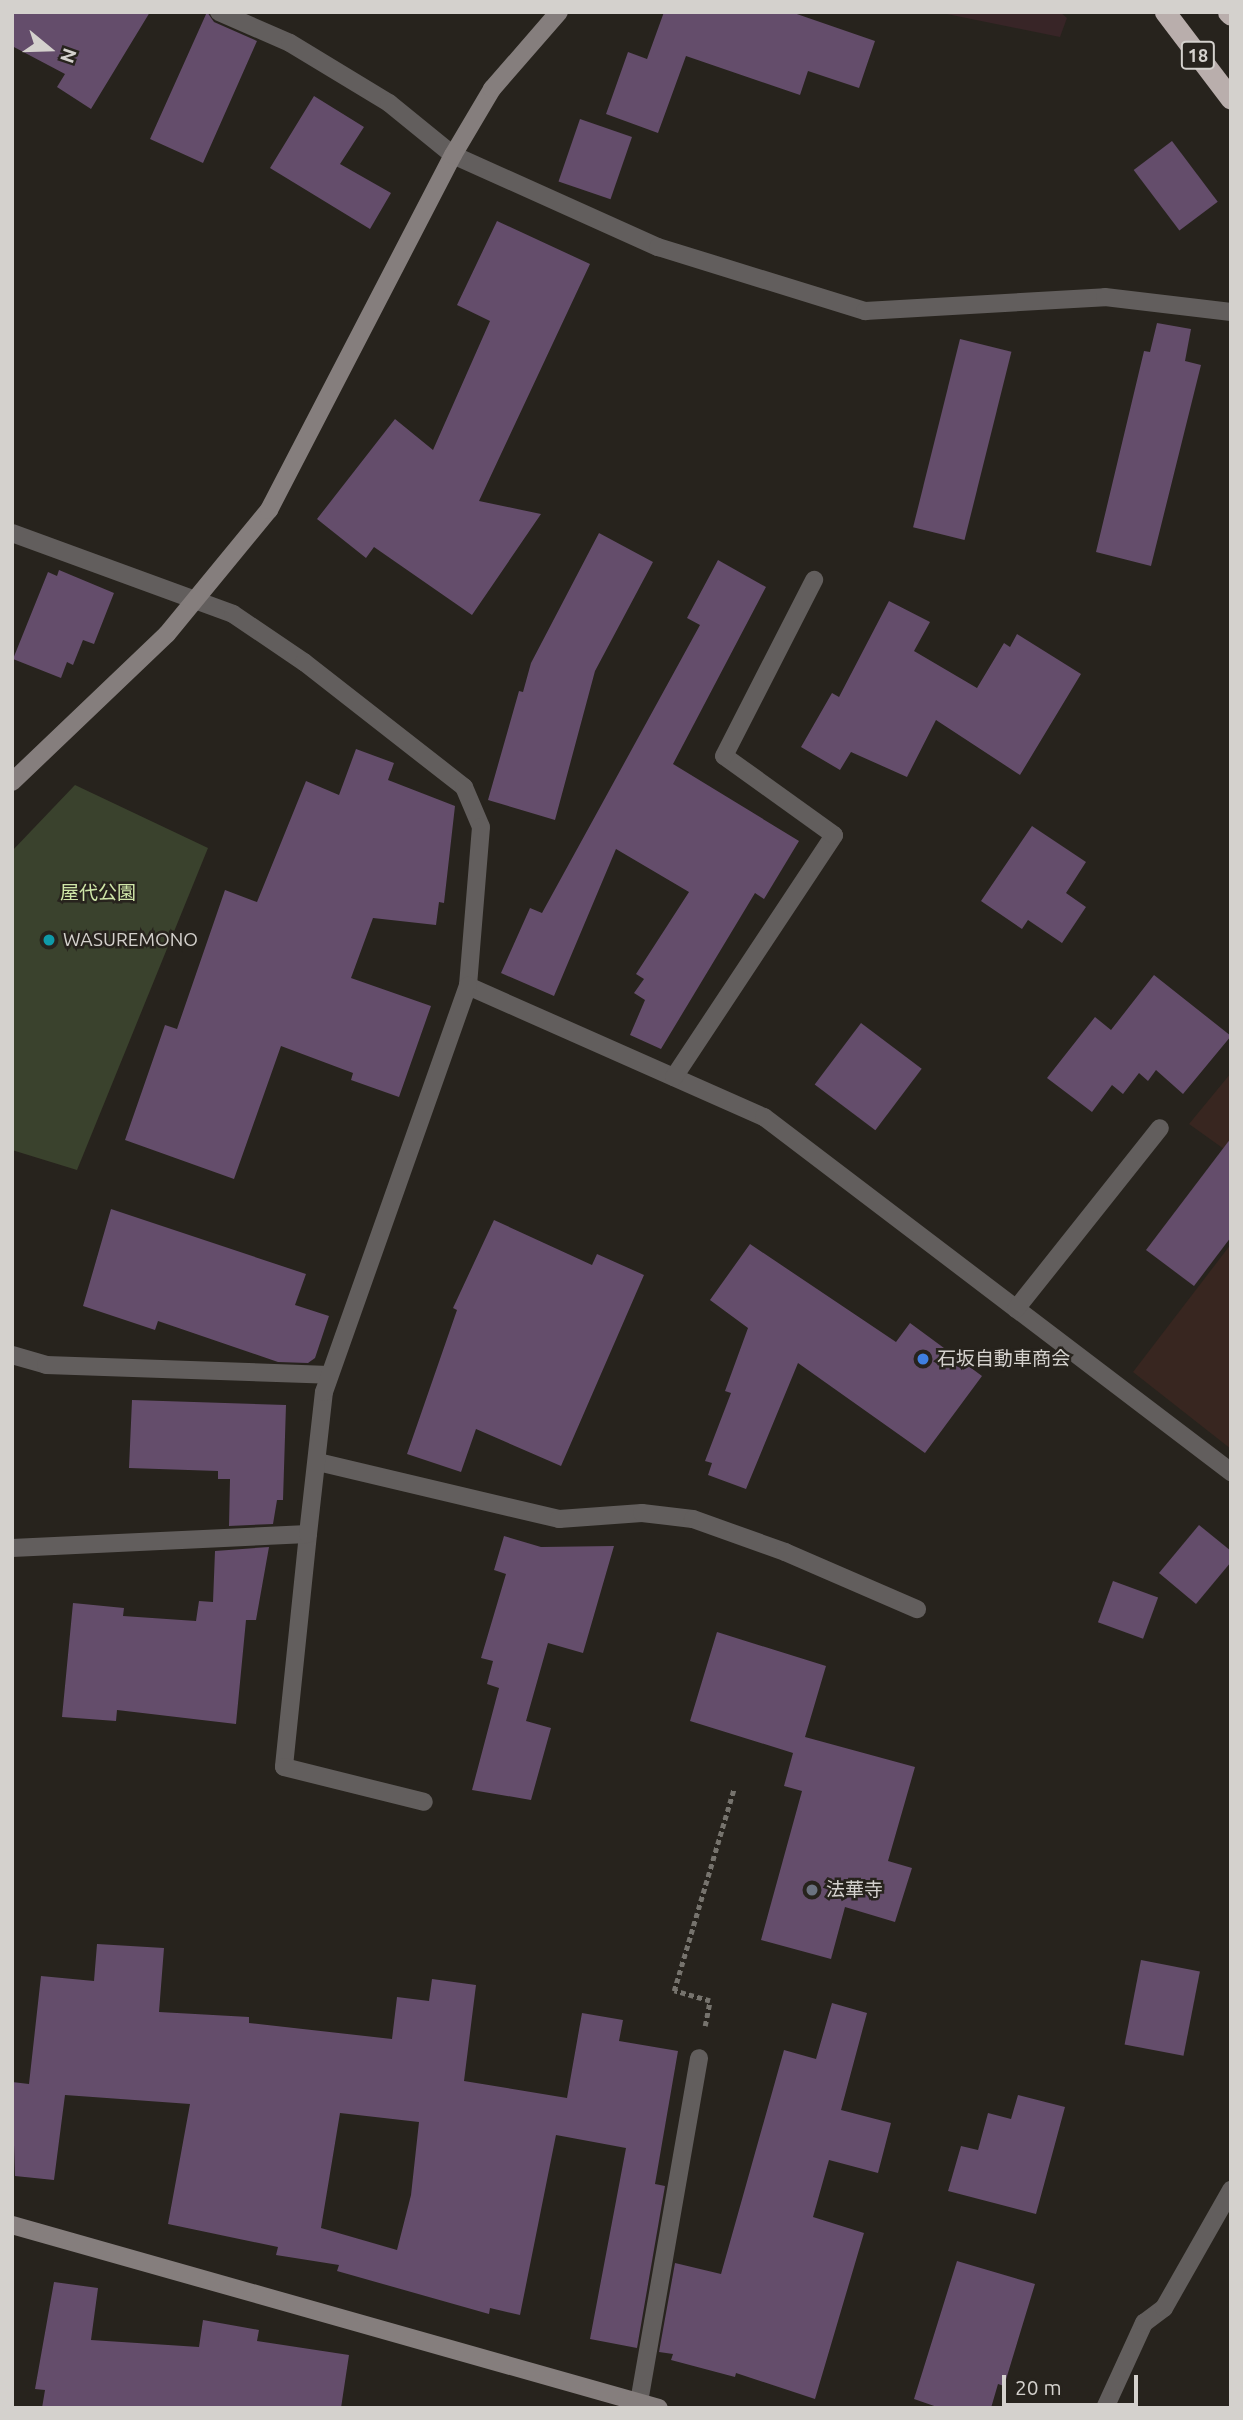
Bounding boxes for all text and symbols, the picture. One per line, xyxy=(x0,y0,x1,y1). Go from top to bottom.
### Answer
north arrow xyxy=(14,14,84,84)
road number: 18 xyxy=(1180,40,1216,70)
text: N xyxy=(56,46,82,66)
park label: 屋代公園 xyxy=(60,882,136,904)
place label: WASUREMONO xyxy=(63,929,198,951)
marker: WASUREMONO xyxy=(41,932,57,948)
place label: 石坂自動車商会 xyxy=(937,1348,1070,1370)
marker: 石坂自動車商会 xyxy=(915,1351,931,1367)
place label: 法華寺 xyxy=(826,1879,883,1901)
marker: 法華寺 xyxy=(804,1882,820,1898)
scale bar xyxy=(1005,2360,1142,2404)
text: 20 m xyxy=(1015,2375,1062,2399)

